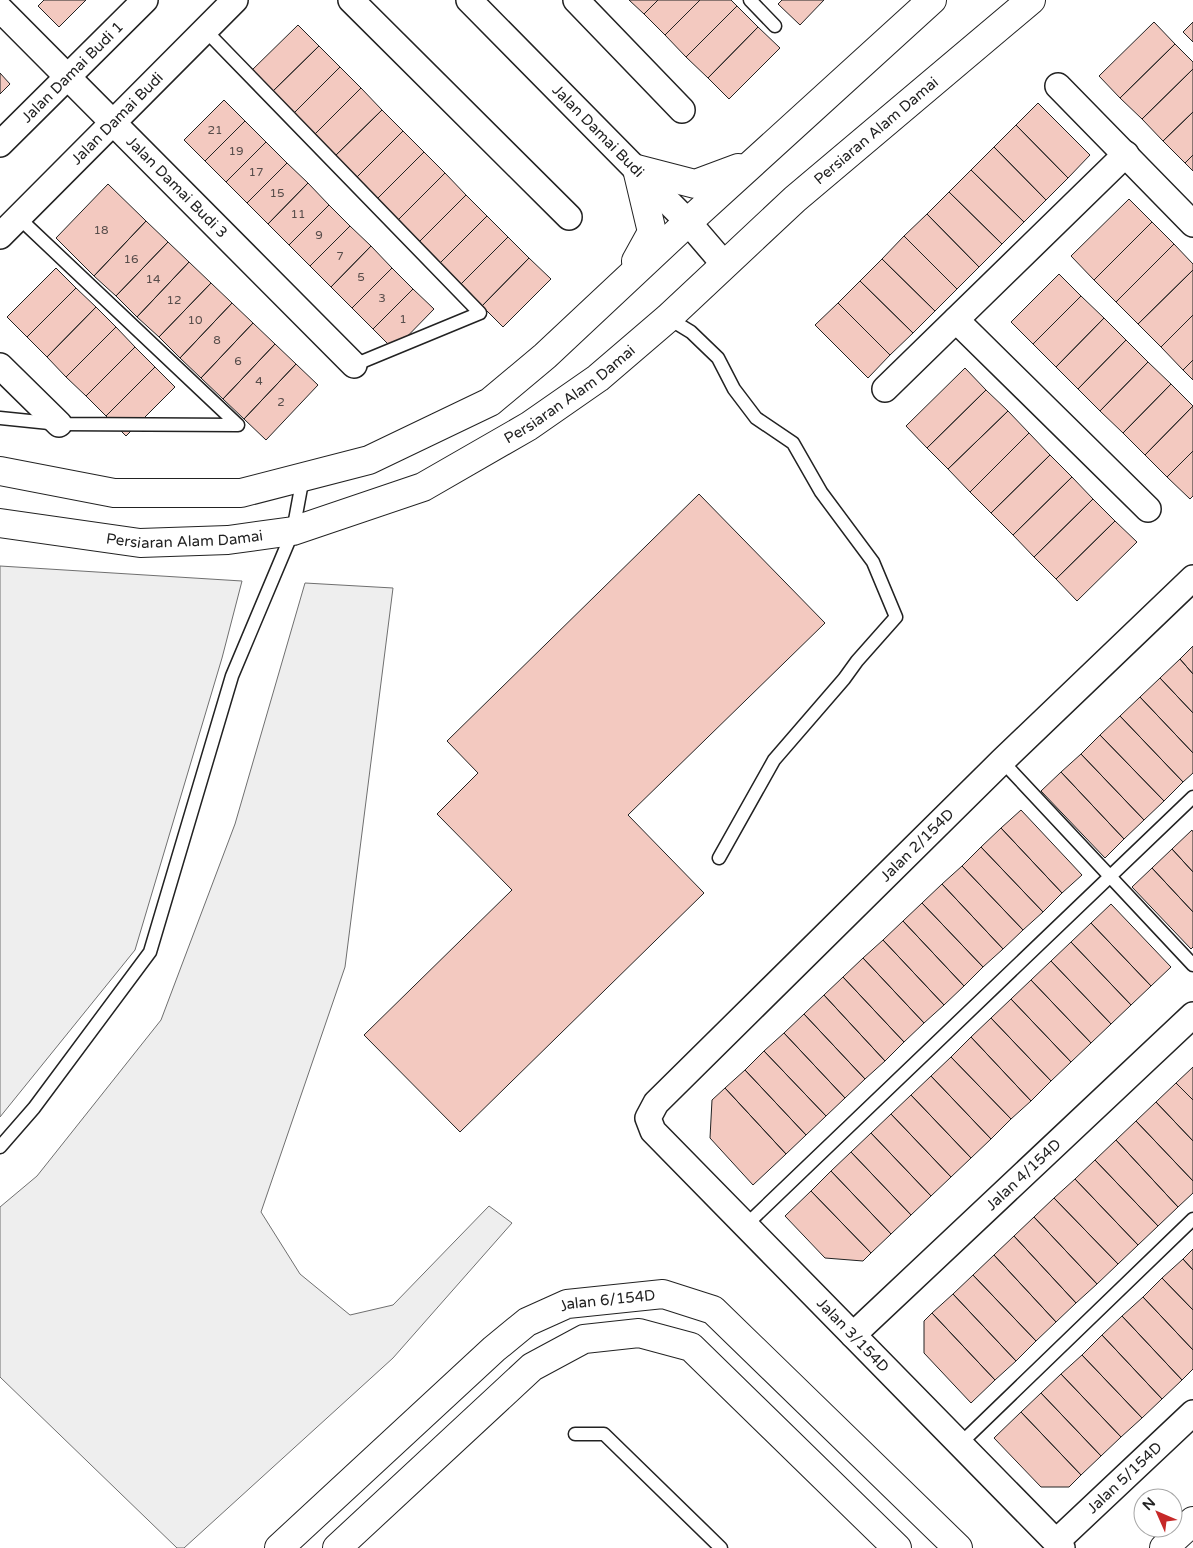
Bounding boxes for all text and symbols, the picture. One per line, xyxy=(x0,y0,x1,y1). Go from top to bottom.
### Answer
street label: Jalan Damai Budi 1 xyxy=(19,18,127,126)
street label: Jalan Damai Budi xyxy=(68,68,168,168)
street label: Persiaran Alam Damai xyxy=(810,73,942,188)
street label: Jalan Damai Budi xyxy=(549,81,648,181)
house number: 21 xyxy=(207,123,223,137)
street label: Jalan Damai Budi 3 xyxy=(123,132,231,242)
house number: 19 xyxy=(228,144,244,158)
house number: 17 xyxy=(248,165,264,179)
house number: 15 xyxy=(269,186,285,200)
house number: 11 xyxy=(290,207,306,221)
house number: 18 xyxy=(93,223,109,237)
house number: 9 xyxy=(315,228,323,242)
house number: 7 xyxy=(336,249,344,263)
house number: 16 xyxy=(123,252,139,266)
house number: 5 xyxy=(357,270,365,284)
house number: 14 xyxy=(145,272,161,286)
house number: 3 xyxy=(378,291,386,305)
house number: 12 xyxy=(166,293,182,307)
house number: 1 xyxy=(399,312,407,326)
house number: 10 xyxy=(187,313,203,327)
house number: 8 xyxy=(213,333,221,347)
street label: Persiaran Alam Damai xyxy=(501,341,639,447)
house number: 6 xyxy=(234,354,242,368)
house number: 4 xyxy=(255,374,263,388)
house number: 2 xyxy=(277,395,285,409)
street label: Persiaran Alam Damai xyxy=(105,526,264,552)
street label: Jalan 2/154D xyxy=(876,805,958,885)
street label: Jalan 4/154D xyxy=(982,1135,1065,1214)
street label: Jalan 6/154D xyxy=(556,1286,656,1315)
street label: Jalan 3/154D xyxy=(813,1294,893,1376)
street label: Jalan 5/154D xyxy=(1083,1438,1166,1517)
north arrow xyxy=(1133,1488,1183,1538)
text: N xyxy=(1139,1494,1159,1514)

